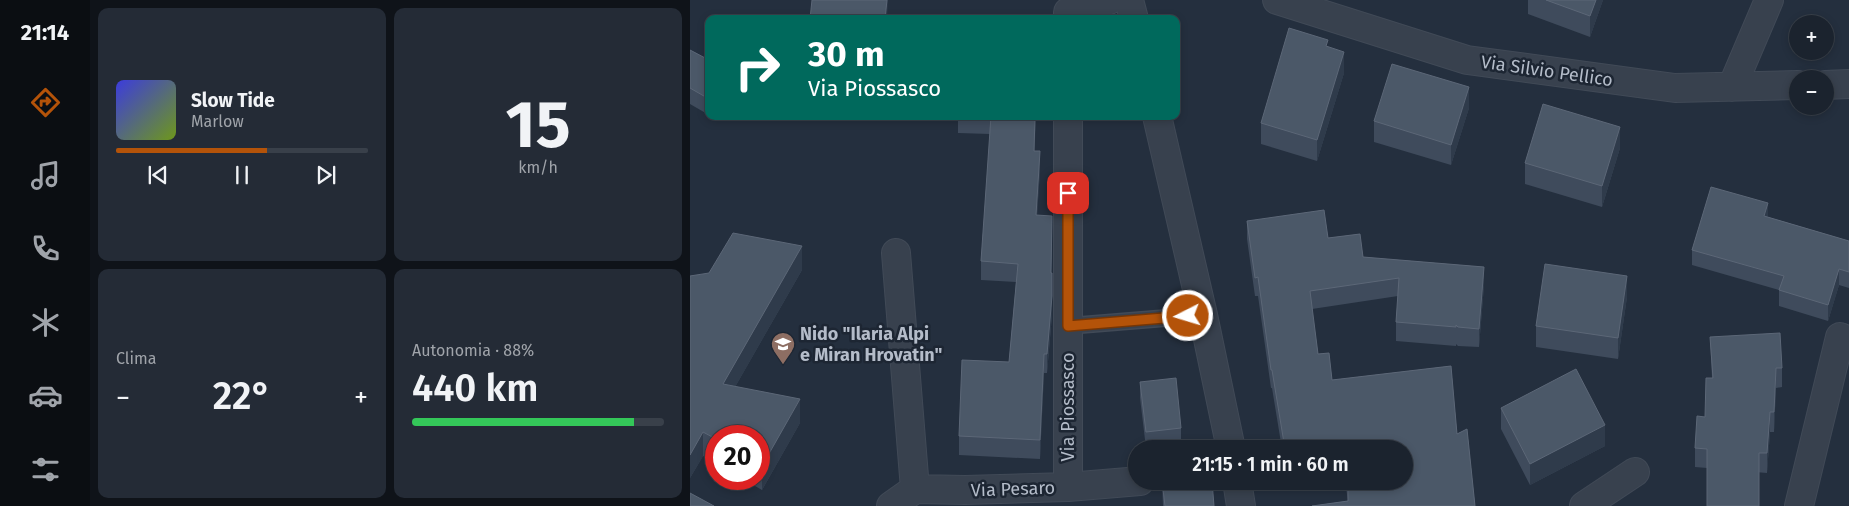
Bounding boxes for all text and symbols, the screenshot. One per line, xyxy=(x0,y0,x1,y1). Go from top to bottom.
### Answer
map controls xyxy=(1789,15,1834,115)
button: + xyxy=(1789,15,1834,60)
text: 21:14 xyxy=(21,19,69,46)
text: 30 m xyxy=(808,33,885,75)
icon: right xyxy=(725,35,790,100)
street label: Via Silvio Pellico xyxy=(1480,51,1614,91)
button: − xyxy=(1789,70,1834,115)
text: Via Piossasco xyxy=(808,75,941,102)
icon: directions xyxy=(28,85,63,120)
text: 15 xyxy=(505,86,571,164)
text: Slow Tide xyxy=(191,89,275,112)
text: Marlow xyxy=(191,112,244,131)
icon: music xyxy=(28,158,63,193)
text: km/h xyxy=(518,158,558,177)
icon: previous xyxy=(144,161,172,189)
icon: pause xyxy=(228,161,256,189)
icon: next xyxy=(312,161,340,189)
pin xyxy=(1047,172,1089,214)
icon: arrive xyxy=(1054,179,1082,207)
icon: phone xyxy=(28,231,63,266)
position arrow xyxy=(1161,289,1213,341)
icon: climate xyxy=(28,305,63,340)
place label: Nido "Ilaria Alpi e Miran Hrovatin" xyxy=(800,323,942,366)
school or university icon: Nido "Ilaria Alpi e Miran Hrovatin" xyxy=(770,331,796,365)
text: Autonomia · 88% xyxy=(412,341,534,360)
text: Clima xyxy=(116,349,156,368)
street label: Via Piossasco xyxy=(1057,353,1079,461)
text: 440 km xyxy=(412,365,538,411)
text: 22° xyxy=(213,373,271,419)
icon: car xyxy=(28,378,63,413)
text: − xyxy=(116,381,130,414)
text: + xyxy=(354,381,368,414)
speed limit sign: 20 xyxy=(705,425,770,490)
icon: filters xyxy=(28,452,63,487)
text: 21:15 · 1 min · 60 m xyxy=(1192,453,1349,476)
street label: Via Pesaro xyxy=(970,477,1056,501)

